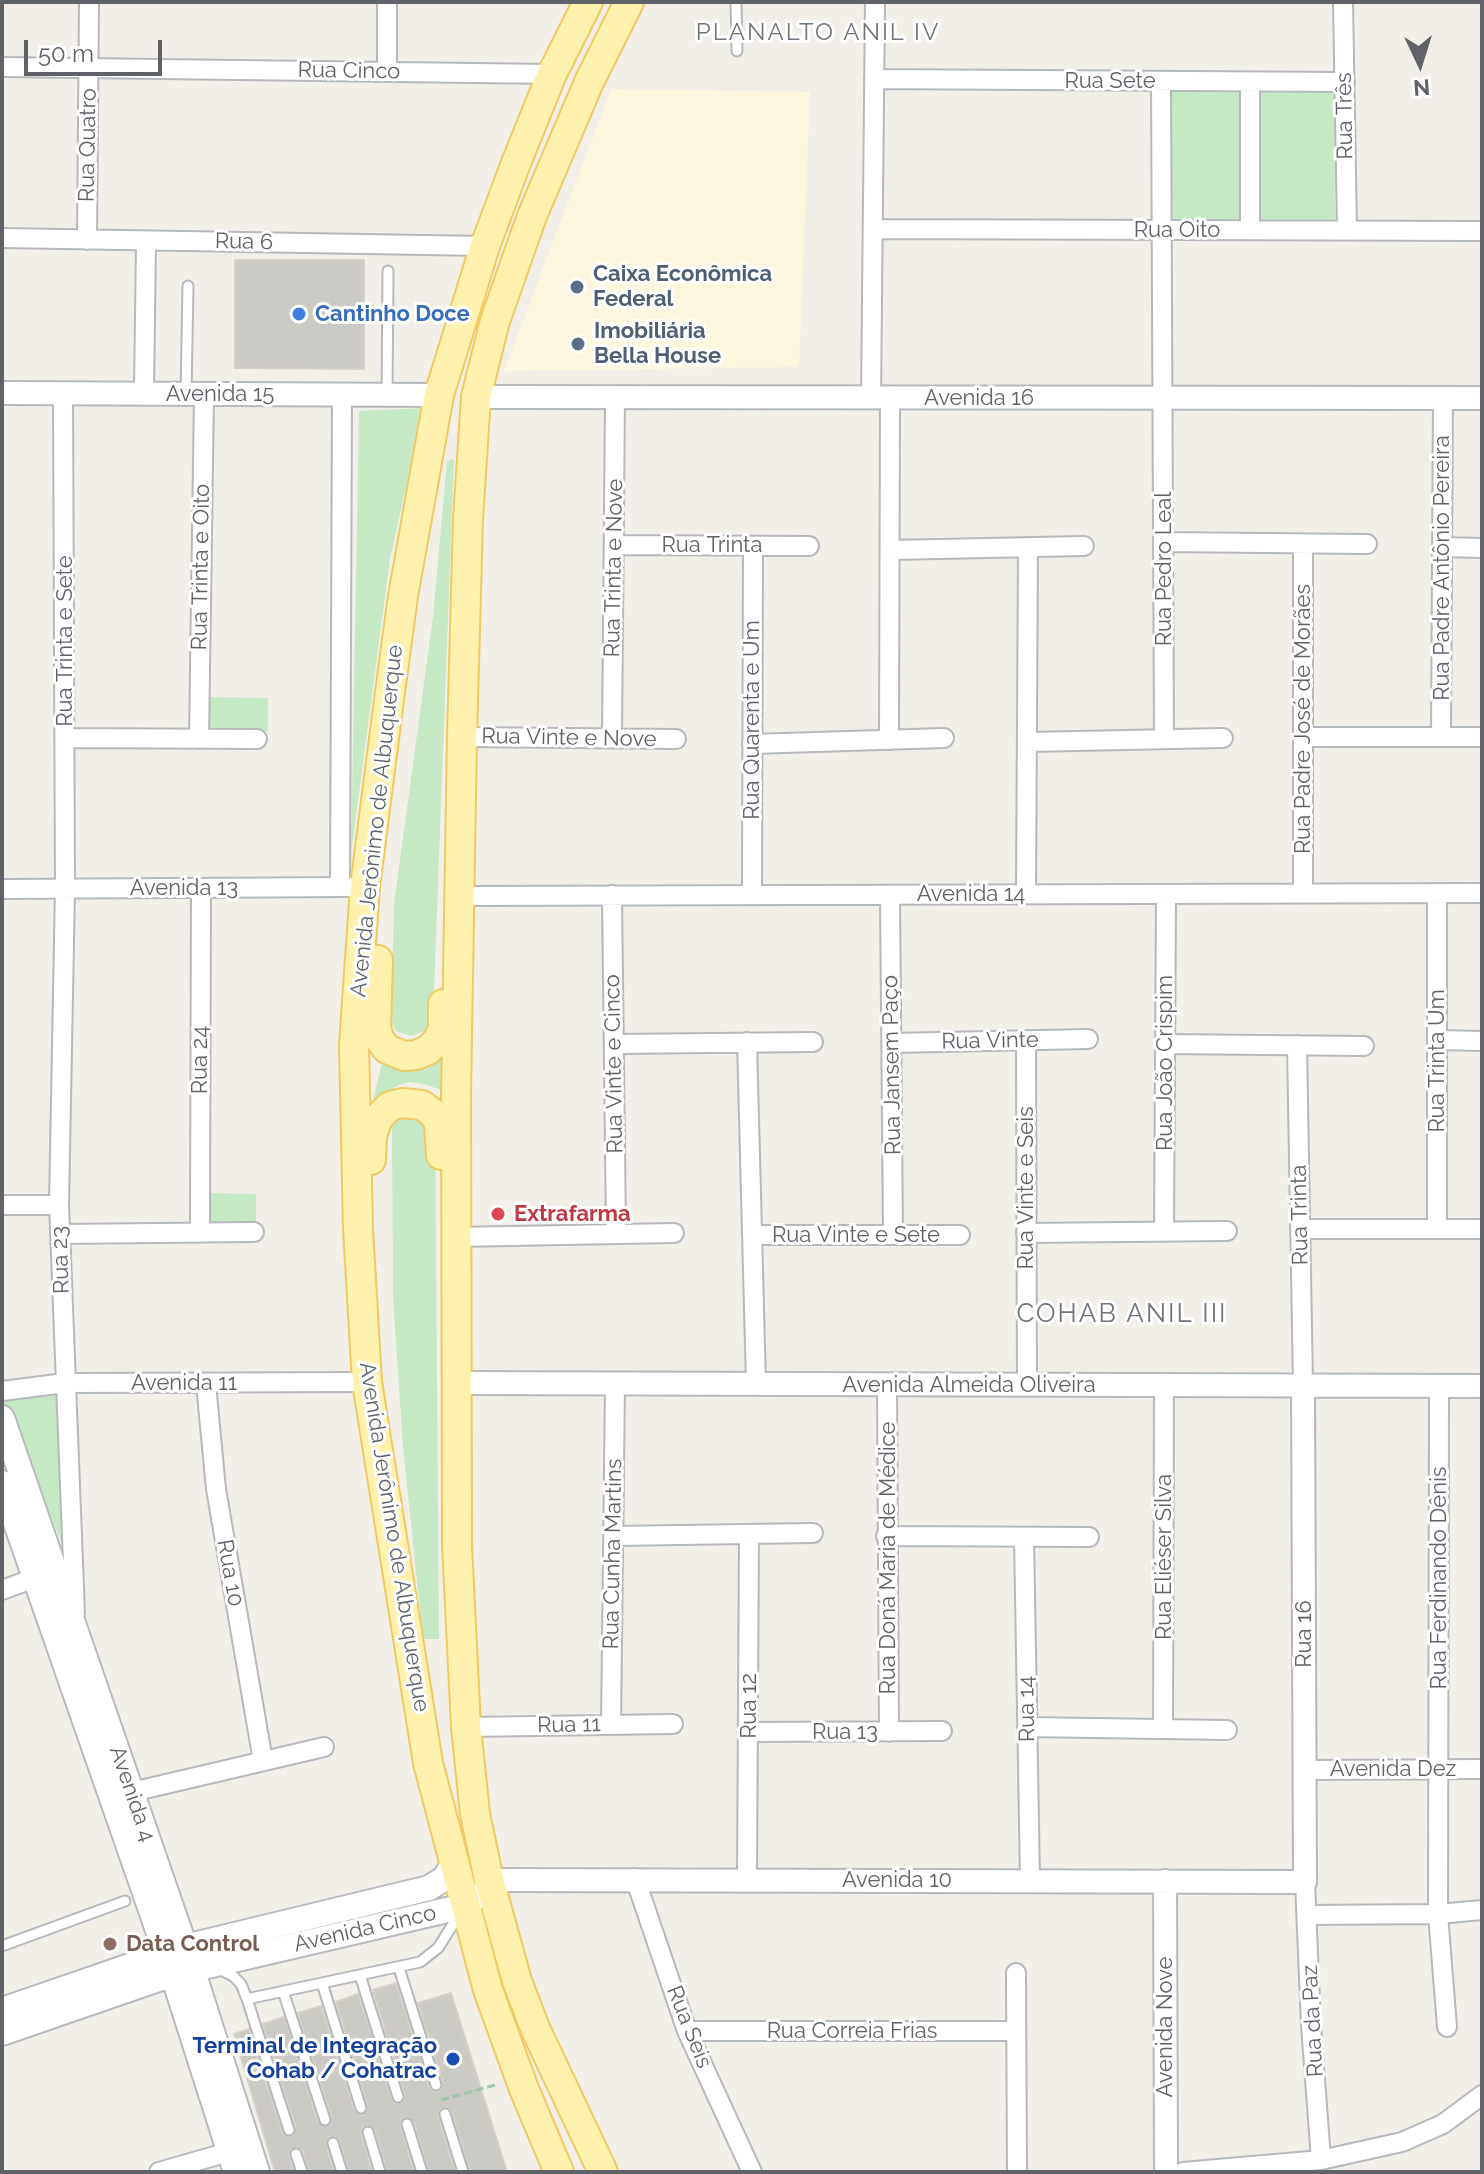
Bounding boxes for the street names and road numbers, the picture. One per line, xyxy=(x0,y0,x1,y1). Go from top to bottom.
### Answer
street label: Rua Cinco xyxy=(297,57,401,85)
street label: Rua Sete xyxy=(1064,68,1156,94)
street label: Rua Três xyxy=(1331,72,1359,160)
street label: Rua Quatro xyxy=(74,88,102,202)
street label: Rua Oito xyxy=(1134,217,1220,243)
street label: Rua 6 xyxy=(215,228,273,256)
street label: Avenida 15 xyxy=(166,381,274,407)
street label: Avenida 16 xyxy=(924,385,1034,411)
street label: Rua Padre Antônio Pereira xyxy=(1429,435,1455,701)
street label: Rua Trinta e Nove xyxy=(599,478,629,658)
street label: Rua Trinta e Oito xyxy=(186,483,216,651)
street label: Rua Pedro Leal xyxy=(1151,492,1177,646)
street label: Rua Trinta xyxy=(662,532,762,558)
street label: Rua Trinta e Sete xyxy=(52,555,78,727)
street label: Rua Padre José de Morães xyxy=(1290,584,1316,854)
street label: Rua Quarenta e Um xyxy=(739,620,765,820)
street label: Avenida Jerônimo de Albuquerque xyxy=(345,644,409,998)
street label: Rua Vinte e Nove xyxy=(481,723,657,753)
street label: Avenida 13 xyxy=(130,875,238,901)
street label: Avenida 14 xyxy=(917,881,1025,907)
street label: Rua Vinte e Cinco xyxy=(599,974,629,1154)
street label: Rua Jansem Paço xyxy=(877,975,907,1155)
street label: Rua João Crispim xyxy=(1152,975,1178,1151)
street label: Rua Trinta Um xyxy=(1424,989,1450,1133)
street label: Rua 24 xyxy=(187,1026,213,1094)
street label: Rua Vinte xyxy=(941,1027,1039,1055)
street label: Rua Vinte e Seis xyxy=(1013,1106,1039,1270)
street label: Rua Trinta xyxy=(1286,1164,1314,1266)
street label: Rua Vinte e Sete xyxy=(772,1222,940,1248)
street label: Rua 23 xyxy=(47,1226,75,1294)
street label: Avenida Jerônimo de Albuquerque xyxy=(353,1360,435,1714)
street label: Avenida 11 xyxy=(131,1370,237,1396)
street label: Avenida Almeida Oliveira xyxy=(842,1372,1096,1398)
street label: Rua Doná Maria de Médice xyxy=(875,1422,901,1694)
street label: Rua Cunha Martins xyxy=(598,1458,628,1650)
street label: Rua Ferdinando Dênis xyxy=(1426,1467,1452,1689)
street label: Rua Eliéser Silva xyxy=(1151,1474,1177,1640)
street label: Rua 10 xyxy=(211,1537,249,1609)
street label: Rua 16 xyxy=(1291,1600,1317,1668)
street label: Rua 12 xyxy=(736,1673,762,1739)
street label: Rua 14 xyxy=(1013,1676,1041,1742)
street label: Rua 11 xyxy=(537,1711,601,1739)
street label: Rua 13 xyxy=(812,1719,878,1745)
street label: Avenida 4 xyxy=(103,1743,161,1845)
street label: Avenida Dez xyxy=(1330,1756,1456,1782)
street label: Avenida 10 xyxy=(842,1867,952,1893)
street label: Avenida Cinco xyxy=(291,1900,439,1958)
street label: Avenida Nove xyxy=(1152,1956,1178,2098)
street label: Rua da Paz xyxy=(1297,1964,1329,2078)
street label: Rua Seis xyxy=(661,1982,717,2072)
street label: Rua Correia Frias xyxy=(767,2018,937,2044)

